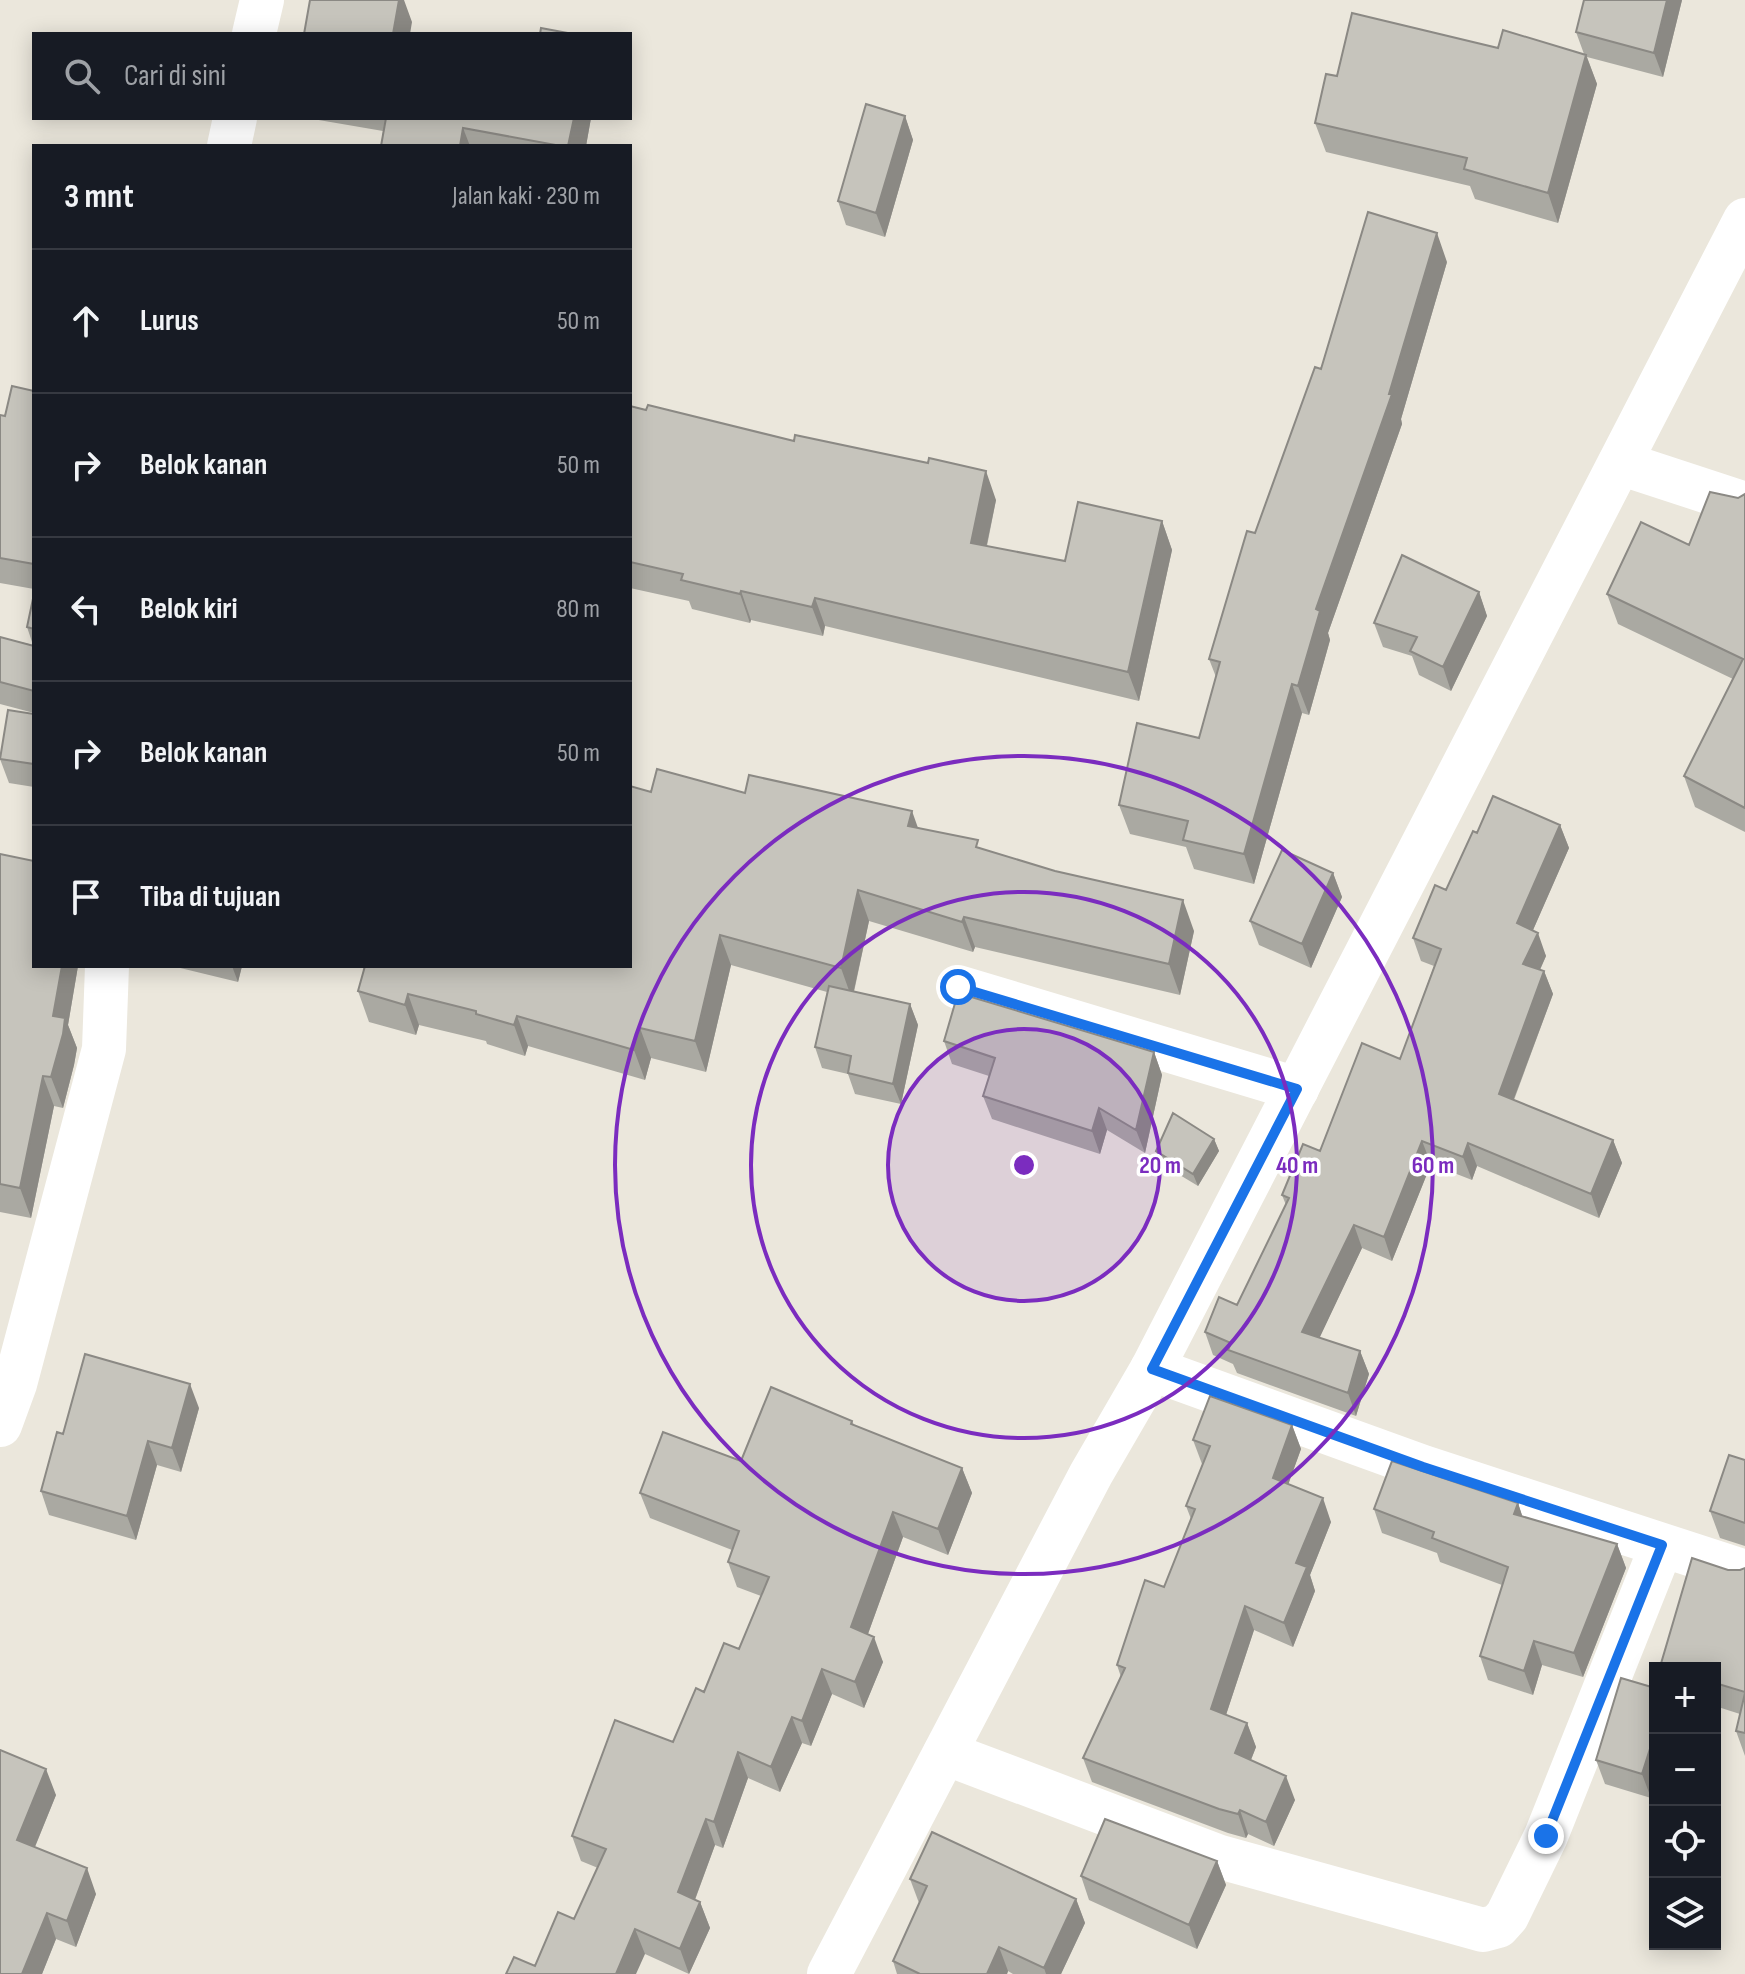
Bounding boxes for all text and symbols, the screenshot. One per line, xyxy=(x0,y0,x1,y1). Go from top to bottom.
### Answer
search box xyxy=(32,32,632,120)
icon: search xyxy=(60,54,104,98)
text: Cari di sini xyxy=(124,58,226,94)
text: 3 mnt xyxy=(64,176,134,217)
text: Jalan kaki · 230 m xyxy=(452,181,600,212)
icon: ahead xyxy=(64,299,108,343)
text: Lurus xyxy=(140,303,199,339)
text: 50 m xyxy=(557,306,600,337)
icon: right xyxy=(64,443,108,487)
text: Belok kanan xyxy=(140,447,267,483)
text: 50 m xyxy=(557,450,600,481)
icon: left xyxy=(64,587,108,631)
text: Belok kiri xyxy=(140,591,238,627)
text: 80 m xyxy=(556,594,600,625)
icon: right xyxy=(64,731,108,775)
text: Belok kanan xyxy=(140,735,267,771)
text: 50 m xyxy=(557,738,600,769)
icon: arrive xyxy=(64,875,108,919)
text: Tiba di tujuan xyxy=(140,879,281,915)
route start xyxy=(940,969,976,1005)
centre of rings xyxy=(1010,1151,1038,1179)
text: 20 m xyxy=(1139,1151,1181,1180)
text: 40 m xyxy=(1276,1151,1318,1180)
text: 60 m xyxy=(1412,1151,1454,1180)
map controls xyxy=(1649,1662,1721,1950)
button: + xyxy=(1649,1662,1721,1734)
button: − xyxy=(1649,1734,1721,1806)
button: locate xyxy=(1649,1806,1721,1878)
route end xyxy=(1528,1818,1564,1854)
button: layers xyxy=(1649,1878,1721,1950)

